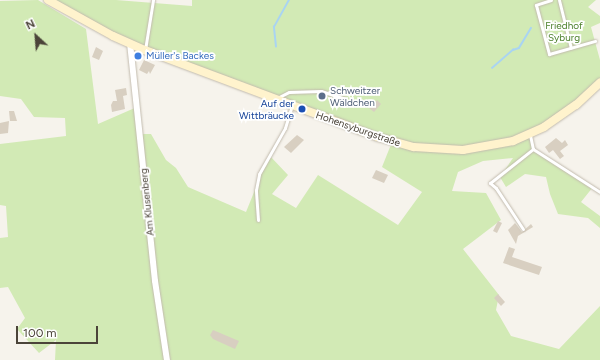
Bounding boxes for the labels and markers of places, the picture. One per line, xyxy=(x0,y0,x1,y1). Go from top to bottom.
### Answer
place label: Müller's Backes xyxy=(146,50,214,62)
marker: Müller's Backes xyxy=(133,51,143,61)
place label: Schweitzer Wäldchen xyxy=(330,84,380,108)
marker: Schweitzer Wäldchen xyxy=(317,91,327,101)
place label: Auf der Wittbräucke xyxy=(239,97,294,120)
marker: Auf der Wittbräucke xyxy=(297,104,307,114)

